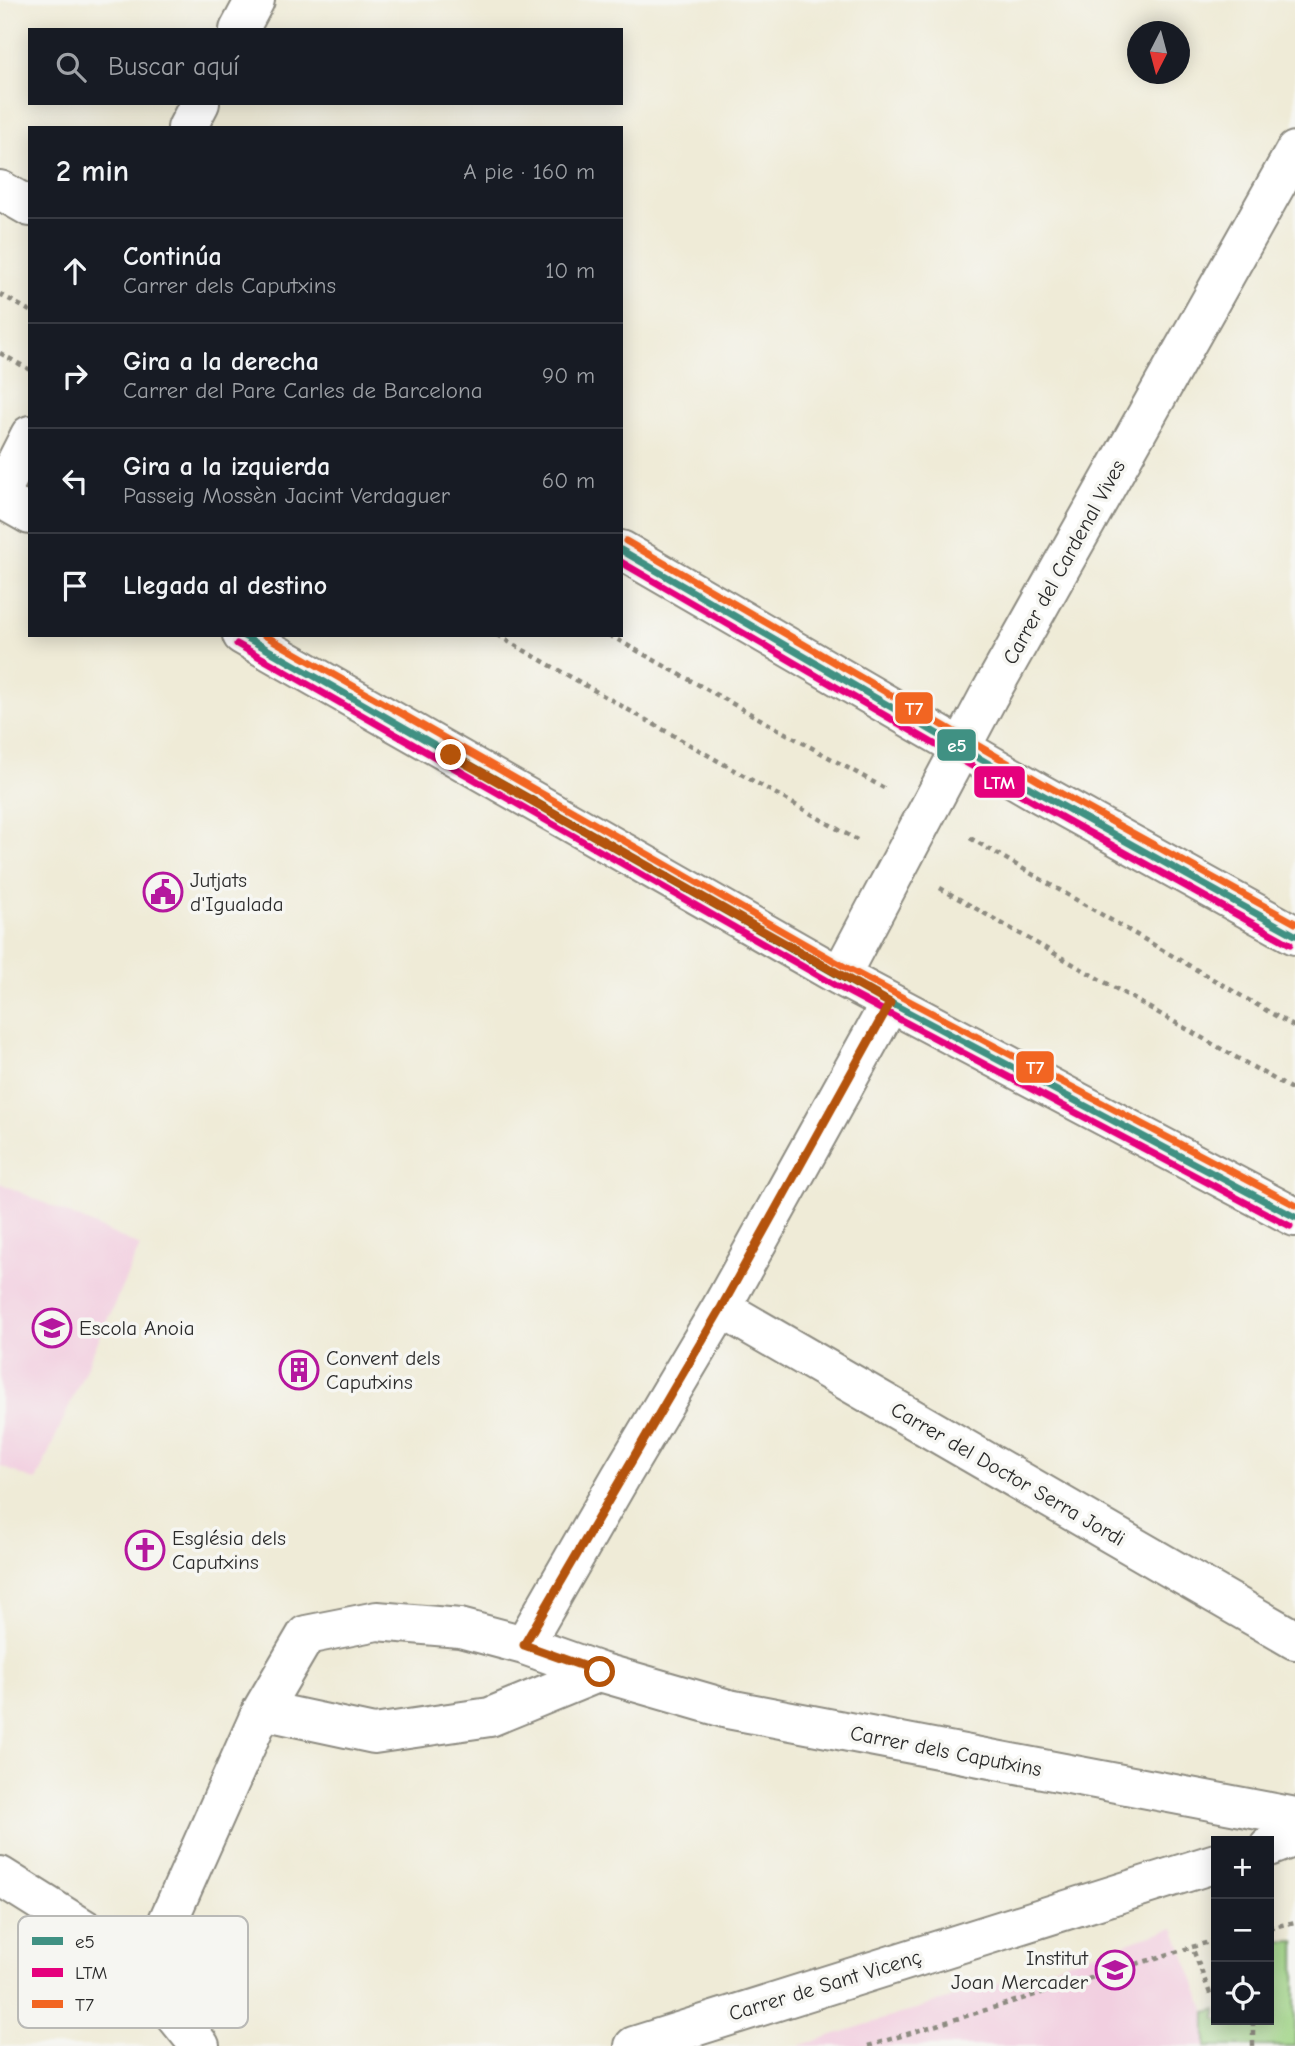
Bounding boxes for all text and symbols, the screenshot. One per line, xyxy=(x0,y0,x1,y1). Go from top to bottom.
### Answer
north arrow xyxy=(1127,21,1190,84)
search box xyxy=(28,28,623,105)
icon: search xyxy=(52,48,90,86)
text: Buscar aquí xyxy=(108,52,239,82)
text: 2 min xyxy=(56,154,129,189)
text: A pie · 160 m xyxy=(463,158,595,185)
text: Continúa xyxy=(123,242,222,272)
icon: ahead xyxy=(56,252,94,290)
text: 10 m xyxy=(545,257,595,284)
text: Carrer dels Caputxins xyxy=(123,272,336,299)
text: Gira a la derecha xyxy=(123,347,319,377)
icon: right xyxy=(56,357,94,395)
text: 90 m xyxy=(542,362,595,389)
text: Carrer del Pare Carles de Barcelona xyxy=(123,377,483,404)
text: Gira a la izquierda xyxy=(123,452,330,482)
street label: Carrer del Cardenal Vives xyxy=(998,456,1130,668)
icon: left xyxy=(56,462,94,500)
text: 60 m xyxy=(542,467,595,494)
text: Passeig Mossèn Jacint Verdaguer xyxy=(123,482,450,509)
icon: arrive xyxy=(56,567,94,605)
text: Llegada al destino xyxy=(123,571,327,601)
line badge: T7 xyxy=(894,691,934,725)
text: T7 xyxy=(905,698,924,720)
line badge: e5 xyxy=(936,728,977,762)
text: e5 xyxy=(947,735,967,757)
route end xyxy=(435,739,466,770)
line badge: LTM xyxy=(973,765,1026,799)
text: LTM xyxy=(983,772,1015,794)
place label: Jutjats d'Igualada xyxy=(190,868,284,916)
public building icon: Jutjats d'Igualada xyxy=(142,871,184,913)
line badge: T7 xyxy=(1015,1050,1055,1084)
text: T7 xyxy=(1026,1057,1045,1079)
school or university icon: Escola Anoia xyxy=(31,1307,73,1349)
place label: Escola Anoia xyxy=(79,1316,195,1340)
place label: Convent dels Caputxins xyxy=(326,1346,440,1394)
building icon: Convent dels Caputxins xyxy=(278,1349,320,1391)
street label: Carrer del Doctor Serra Jordi xyxy=(887,1397,1129,1551)
place label: Església dels Caputxins xyxy=(172,1526,286,1574)
church icon: Església dels Caputxins xyxy=(124,1529,166,1571)
route start xyxy=(584,1656,615,1687)
street label: Carrer dels Caputxins xyxy=(848,1721,1044,1781)
map controls xyxy=(1211,1836,1274,2025)
button: + xyxy=(1211,1836,1274,1899)
button: − xyxy=(1211,1899,1274,1962)
legend xyxy=(18,1916,248,2028)
text: e5 xyxy=(75,1931,95,1953)
street label: Carrer de Sant Vicenç xyxy=(726,1944,924,2026)
place label: Institut Joan Mercader xyxy=(951,1946,1089,1994)
school or university icon: Institut Joan Mercader xyxy=(1094,1949,1136,1991)
text: LTM xyxy=(75,1962,108,1984)
button: locate xyxy=(1211,1962,1274,2025)
text: T7 xyxy=(75,1994,94,2016)

